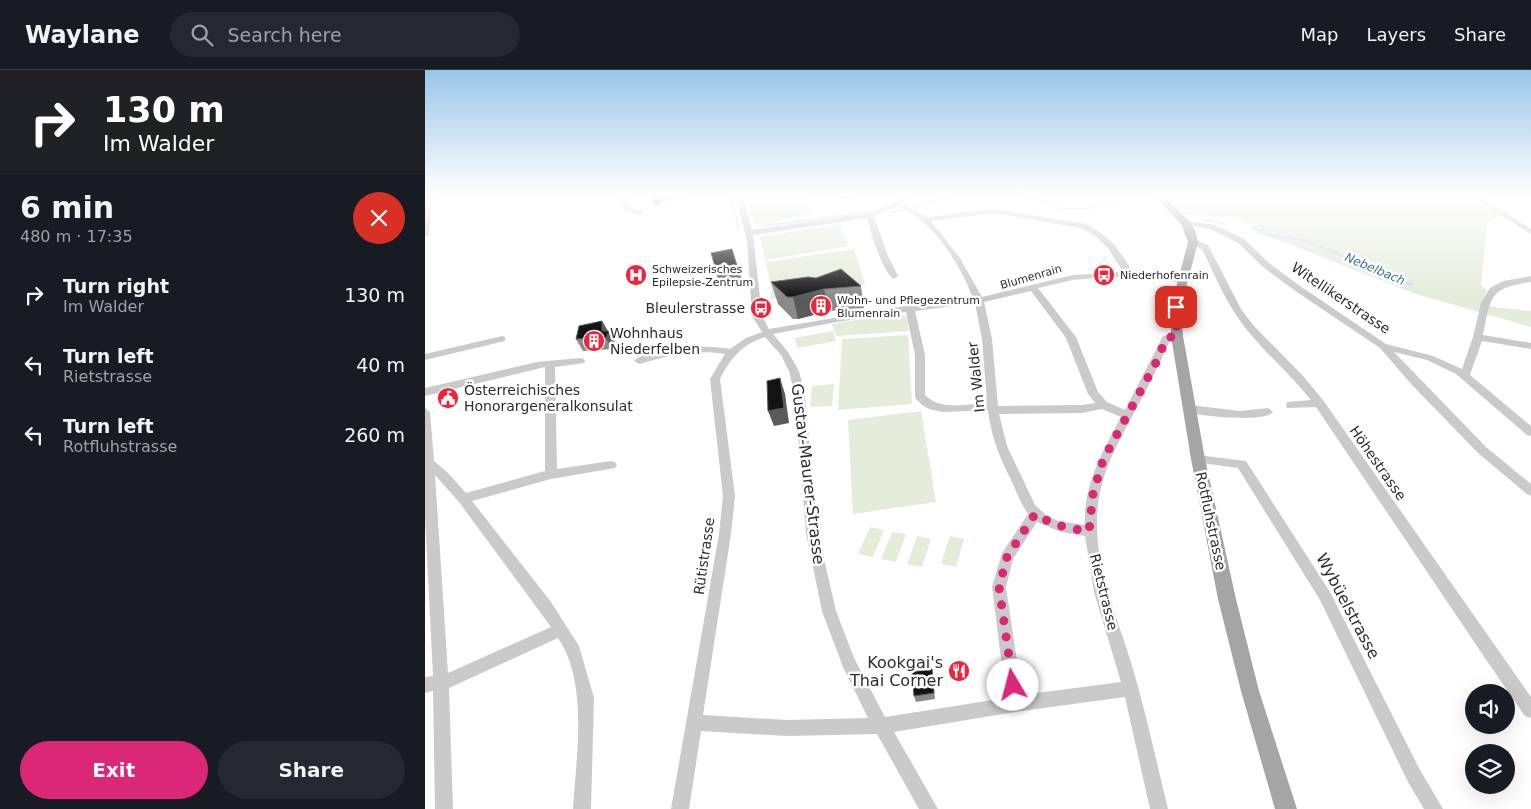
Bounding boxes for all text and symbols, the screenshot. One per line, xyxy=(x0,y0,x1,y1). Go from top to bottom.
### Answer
search box xyxy=(170,12,520,57)
text: Waylane xyxy=(25,21,140,49)
icon: search xyxy=(188,21,216,49)
text: Search here xyxy=(228,24,342,46)
text: Map xyxy=(1300,24,1338,45)
text: Layers xyxy=(1366,24,1426,45)
text: Share xyxy=(1454,24,1506,45)
icon: right xyxy=(20,90,85,155)
text: 130 m xyxy=(103,90,225,130)
text: Im Walder xyxy=(103,131,214,156)
text: 6 min xyxy=(20,190,114,225)
button: close xyxy=(353,192,405,244)
text: 480 m · 17:35 xyxy=(20,227,133,246)
water label: Nebelbach xyxy=(1343,250,1407,288)
street label: Witellikerstrasse xyxy=(1289,259,1393,337)
street label: Blumenrain xyxy=(999,262,1063,292)
hospital icon: Schweizerisches Epilepsie-Zentrum xyxy=(624,263,648,287)
place label: Schweizerisches Epilepsie-Zentrum xyxy=(652,263,753,289)
bus stop icon: Niederhofenrain xyxy=(1092,263,1116,287)
place label: Niederhofenrain xyxy=(1120,269,1209,282)
text: Turn right xyxy=(63,275,169,297)
icon: right xyxy=(20,281,48,309)
text: 130 m xyxy=(344,284,405,306)
pin xyxy=(1155,286,1197,328)
icon: arrive xyxy=(1162,293,1190,321)
building icon: Wohn- und Pflegezentrum Blumenrain xyxy=(809,294,833,318)
place label: Wohn- und Pflegezentrum Blumenrain xyxy=(837,294,980,320)
bus stop icon: Bleulerstrasse xyxy=(749,296,773,320)
text: Im Walder xyxy=(63,297,144,316)
place label: Bleulerstrasse xyxy=(645,300,745,316)
place label: Wohnhaus Niederfelben xyxy=(610,325,700,357)
building icon: Wohnhaus Niederfelben xyxy=(582,329,606,353)
street label: Im Walder xyxy=(964,341,988,413)
text: Turn left xyxy=(63,345,154,367)
icon: left xyxy=(20,351,48,379)
text: 40 m xyxy=(356,354,405,376)
text: Rietstrasse xyxy=(63,367,152,386)
place label: Österreichisches Honorargeneralkonsulat xyxy=(464,381,633,414)
street label: Gustav-Maurer-Strasse xyxy=(787,382,829,566)
public building icon: Österreichisches Honorargeneralkonsulat xyxy=(436,386,460,410)
text: Turn left xyxy=(63,415,154,437)
icon: left xyxy=(20,421,48,449)
street label: Höhestrasse xyxy=(1347,423,1409,503)
text: 260 m xyxy=(344,424,405,446)
text: Rotfluhstrasse xyxy=(63,437,177,456)
street label: Rotfluhstrasse xyxy=(1193,470,1229,572)
street label: Rütistrasse xyxy=(691,516,717,596)
street label: Wybüelstrasse xyxy=(1312,550,1384,662)
street label: Rietstrasse xyxy=(1087,552,1121,632)
place label: Kookgai's Thai Corner xyxy=(849,653,943,690)
position arrow xyxy=(986,658,1038,710)
restaurant icon: Kookgai's Thai Corner xyxy=(947,659,971,683)
map controls xyxy=(1465,684,1515,794)
button: sound xyxy=(1465,684,1515,734)
button: Exit xyxy=(20,741,208,799)
button: Share xyxy=(218,741,405,799)
button: layers xyxy=(1465,744,1515,794)

